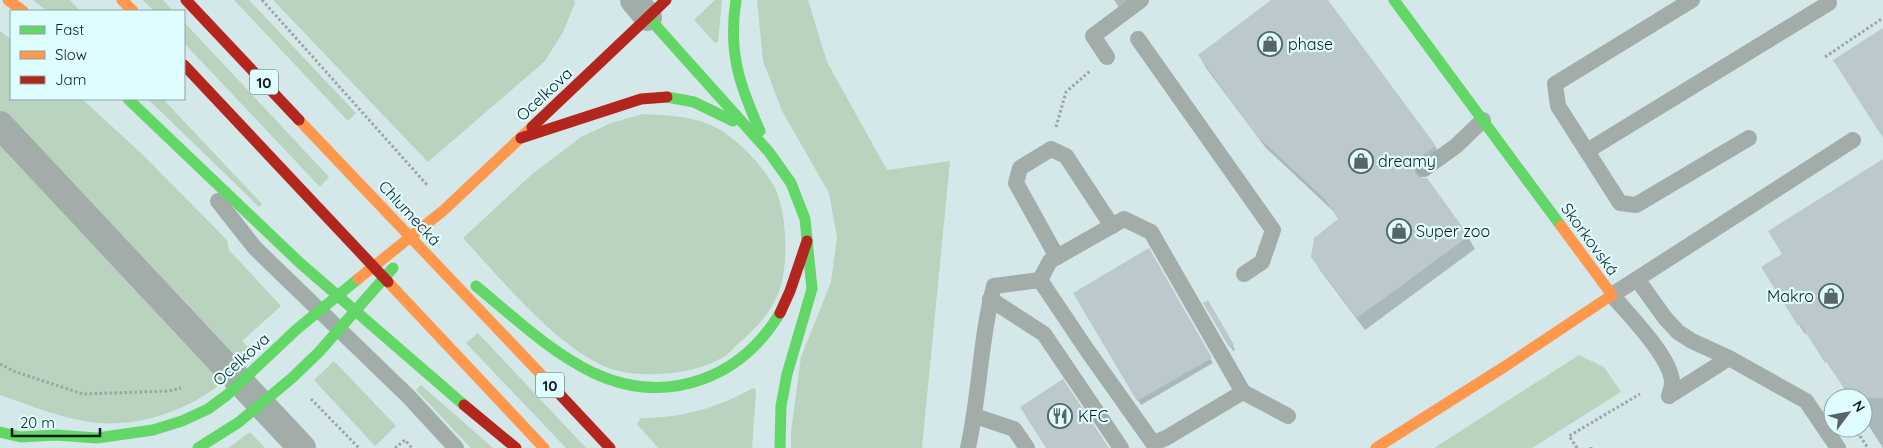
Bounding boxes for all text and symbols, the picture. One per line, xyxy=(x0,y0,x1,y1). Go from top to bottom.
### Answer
legend xyxy=(10,10,185,100)
text: Fast xyxy=(55,20,84,39)
shop icon: phase xyxy=(1257,31,1283,57)
place label: phase xyxy=(1288,34,1333,54)
text: Slow xyxy=(55,45,87,64)
street label: Ocelkova xyxy=(512,63,576,125)
text: Jam xyxy=(55,70,86,89)
road number: 10 xyxy=(250,70,278,94)
shop icon: dreamy xyxy=(1348,148,1374,174)
place label: dreamy xyxy=(1378,151,1436,171)
street label: Chlumecká xyxy=(375,176,445,250)
street label: Skorkovská xyxy=(1557,199,1623,279)
shop icon: Super zoo xyxy=(1386,218,1412,244)
place label: Super zoo xyxy=(1416,221,1490,241)
shop icon: Makro xyxy=(1818,283,1844,309)
place label: Makro xyxy=(1767,286,1814,306)
street label: Ocelkova xyxy=(209,328,273,390)
road number: 10 xyxy=(536,372,564,398)
north arrow xyxy=(1823,388,1873,438)
text: N xyxy=(1849,397,1869,415)
restaurant icon: KFC xyxy=(1047,403,1073,429)
scale bar xyxy=(12,406,100,438)
place label: KFC xyxy=(1078,406,1108,426)
text: 20 m xyxy=(20,413,55,432)

